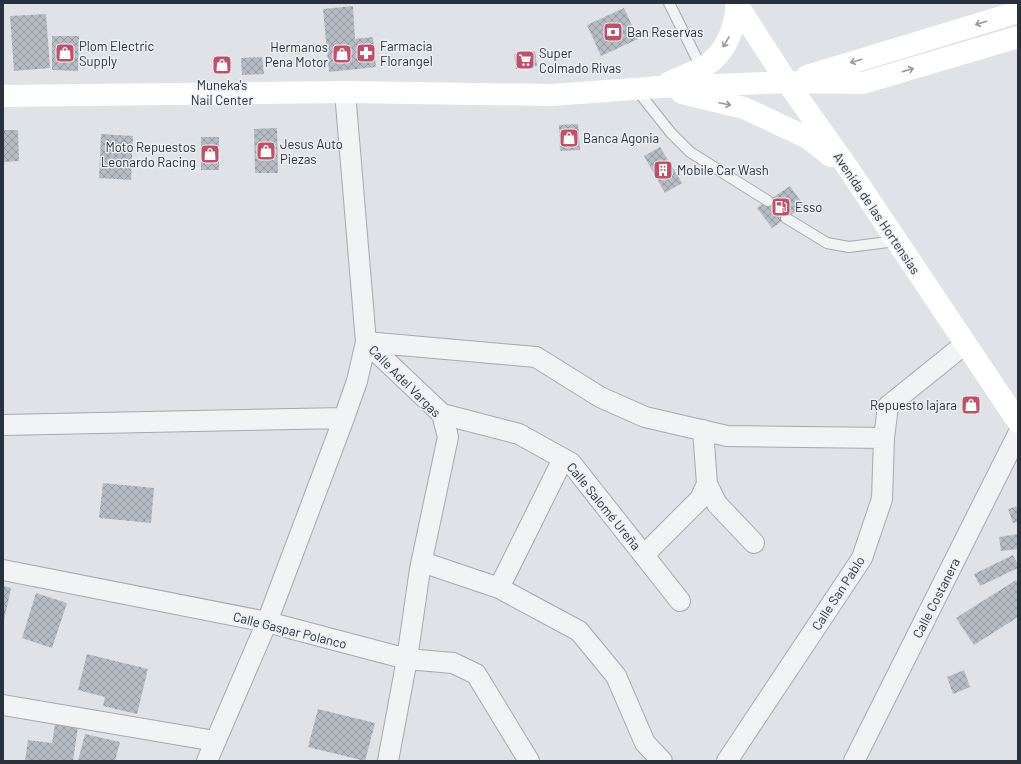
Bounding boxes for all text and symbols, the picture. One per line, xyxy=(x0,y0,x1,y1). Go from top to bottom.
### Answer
one-way arrow xyxy=(974,20,987,27)
bank icon: Ban Reservas xyxy=(602,21,624,43)
place label: Ban Reservas xyxy=(627,24,703,40)
one-way arrow xyxy=(722,36,730,48)
place label: Plom Electric Supply xyxy=(79,38,154,69)
place label: Farmacia Florangel xyxy=(380,38,433,69)
place label: Hermanos Pena Motor xyxy=(265,39,328,70)
shop icon: Plom Electric Supply xyxy=(54,42,76,64)
pharmacy icon: Farmacia Florangel xyxy=(355,42,377,64)
shop icon: Hermanos Pena Motor xyxy=(331,43,353,65)
place label: Super Colmado Rivas xyxy=(539,45,621,76)
supermarket icon: Super Colmado Rivas xyxy=(514,49,536,71)
shop icon: Muneka's Nail Center xyxy=(211,54,233,76)
one-way arrow xyxy=(850,58,863,65)
one-way arrow xyxy=(901,66,914,73)
place label: Muneka's Nail Center xyxy=(191,77,253,108)
one-way arrow xyxy=(718,100,731,108)
shop icon: Banca Agonia xyxy=(558,127,580,149)
place label: Banca Agonia xyxy=(583,130,659,146)
place label: Jesus Auto Piezas xyxy=(280,136,343,167)
place label: Moto Repuestos Leonardo Racing xyxy=(101,139,196,170)
shop icon: Jesus Auto Piezas xyxy=(255,140,277,162)
shop icon: Moto Repuestos Leonardo Racing xyxy=(199,143,221,165)
street label: Avenida de las Hortensias xyxy=(830,149,924,277)
building icon: Mobile Car Wash xyxy=(652,159,674,181)
place label: Mobile Car Wash xyxy=(677,162,769,178)
fuel station icon: Esso xyxy=(770,196,792,218)
place label: Esso xyxy=(795,199,822,215)
street label: Calle Adel Vargas xyxy=(366,342,444,420)
shop icon: Repuesto lajara xyxy=(960,394,982,416)
place label: Repuesto lajara xyxy=(870,397,957,413)
street label: Calle Salomé Ureña xyxy=(564,459,644,553)
street label: Calle San Pablo xyxy=(808,553,868,633)
street label: Calle Costanera xyxy=(909,555,963,641)
street label: Calle Gaspar Polanco xyxy=(231,608,349,652)

